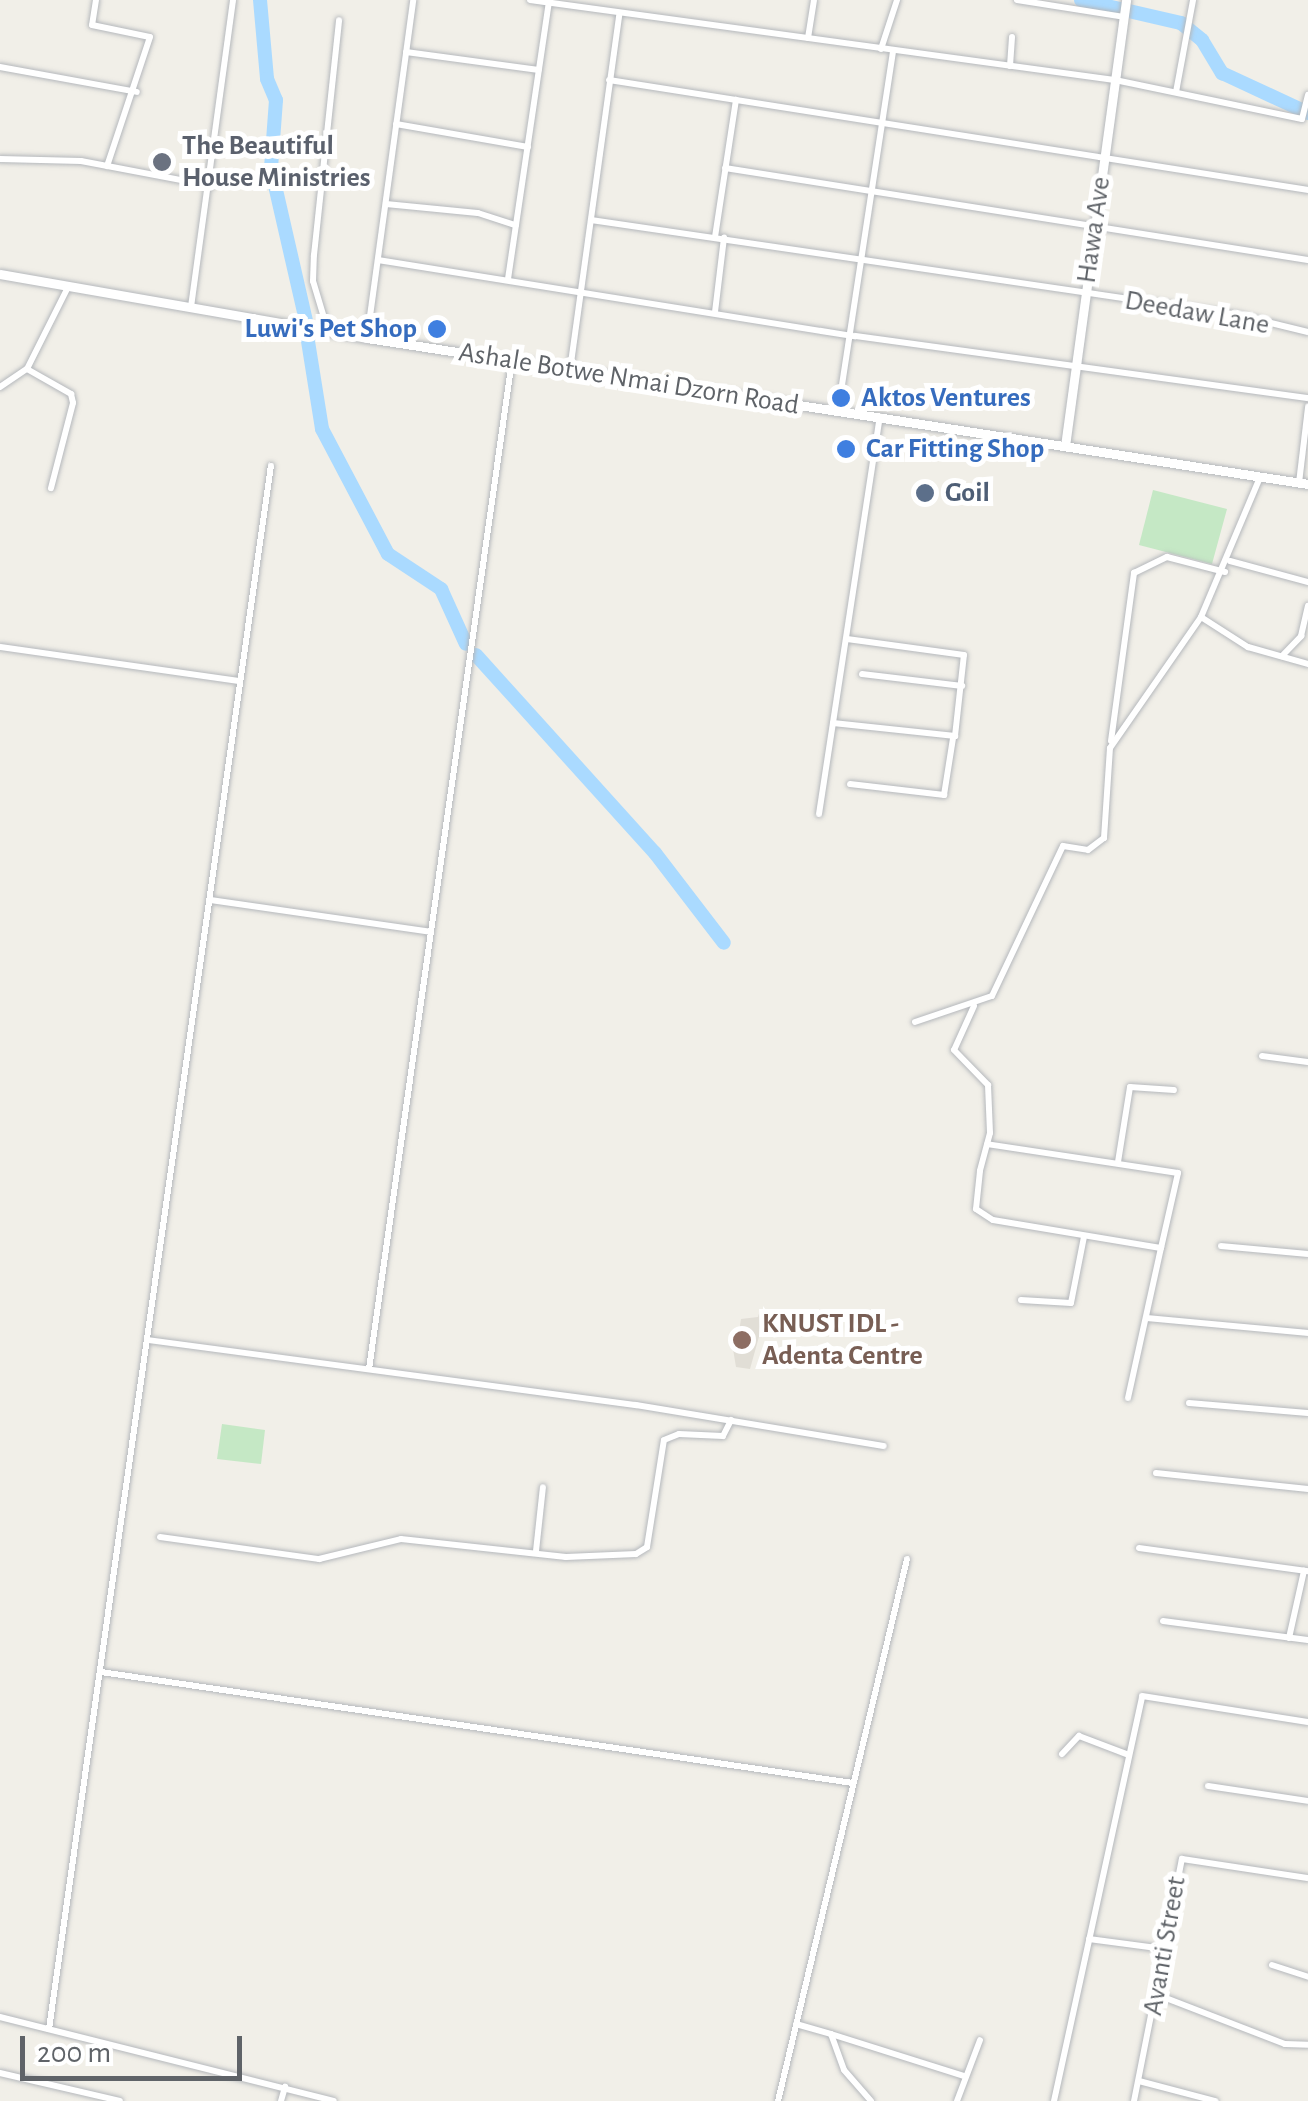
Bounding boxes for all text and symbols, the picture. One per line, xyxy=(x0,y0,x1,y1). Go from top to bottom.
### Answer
place label: The Beautiful House Ministries xyxy=(182,129,371,195)
marker: The Beautiful House Ministries xyxy=(151,151,173,173)
street label: Hawa Ave xyxy=(1070,175,1118,285)
street label: Deedaw Lane xyxy=(1122,284,1272,342)
place label: Luwi's Pet Shop xyxy=(245,312,417,346)
marker: Luwi's Pet Shop xyxy=(426,318,448,340)
street label: Ashale Botwe Nmai Dzorn Road xyxy=(456,335,802,423)
place label: Aktos Ventures xyxy=(861,381,1031,415)
marker: Aktos Ventures xyxy=(830,387,852,409)
place label: Car Fitting Shop xyxy=(866,432,1044,466)
marker: Car Fitting Shop xyxy=(835,438,857,460)
place label: Goil xyxy=(945,476,990,510)
marker: Goil xyxy=(914,482,936,504)
place label: KNUST IDL - Adenta Centre xyxy=(762,1307,923,1373)
marker: KNUST IDL - Adenta Centre xyxy=(731,1329,753,1351)
street label: Avanti Street xyxy=(1136,1874,1194,2018)
scale bar xyxy=(25,2016,248,2078)
text: 200 m xyxy=(37,2038,111,2068)

